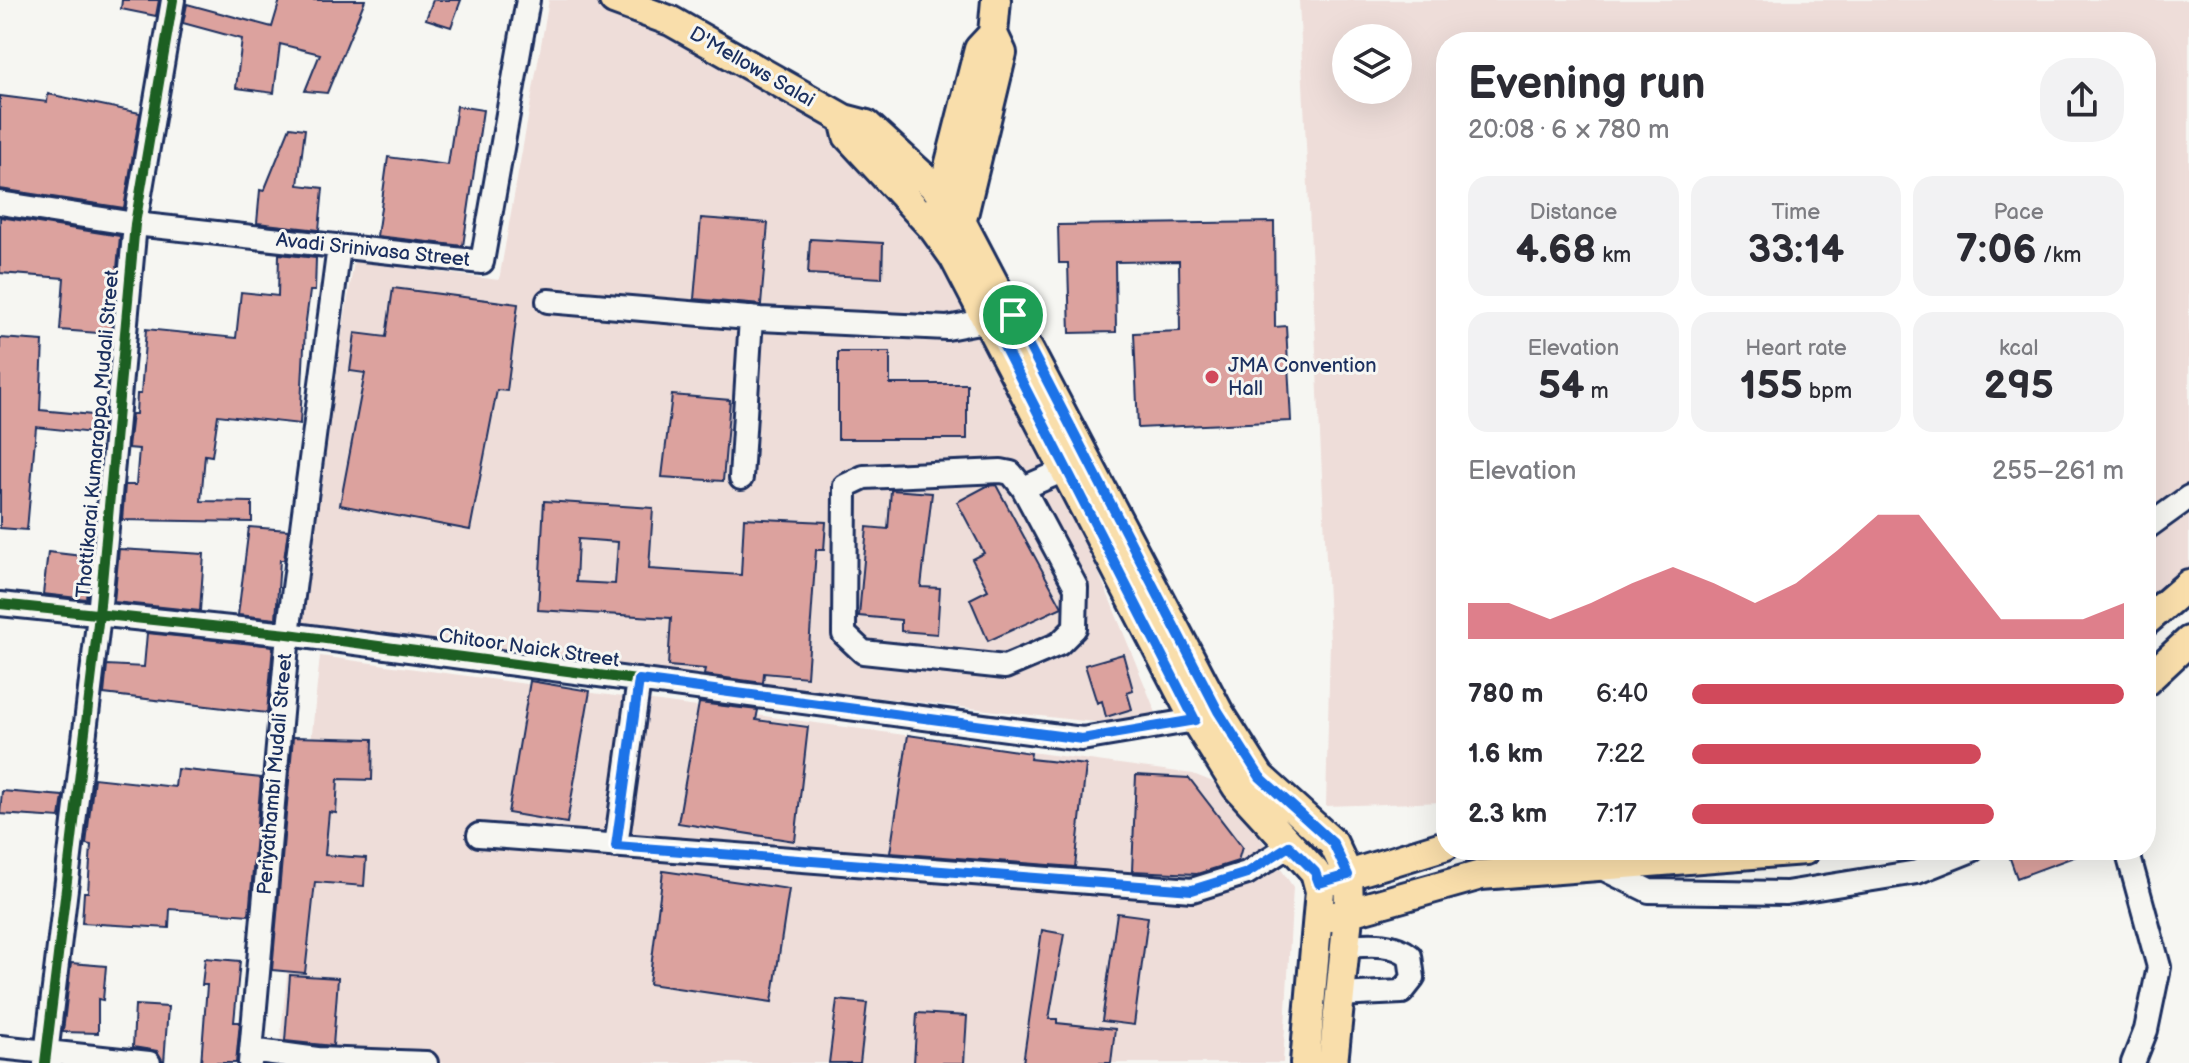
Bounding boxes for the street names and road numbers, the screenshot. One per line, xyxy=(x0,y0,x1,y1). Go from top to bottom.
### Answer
street label: D'Mellows Salai xyxy=(685,22,819,112)
street label: Avadi Srinivasa Street xyxy=(275,228,471,272)
street label: Thottikarai Kumarappa Mudali Street xyxy=(72,269,124,599)
street label: Chitoor Naick Street xyxy=(437,623,621,673)
street label: Periyathambi Mudali Street xyxy=(252,652,298,896)

